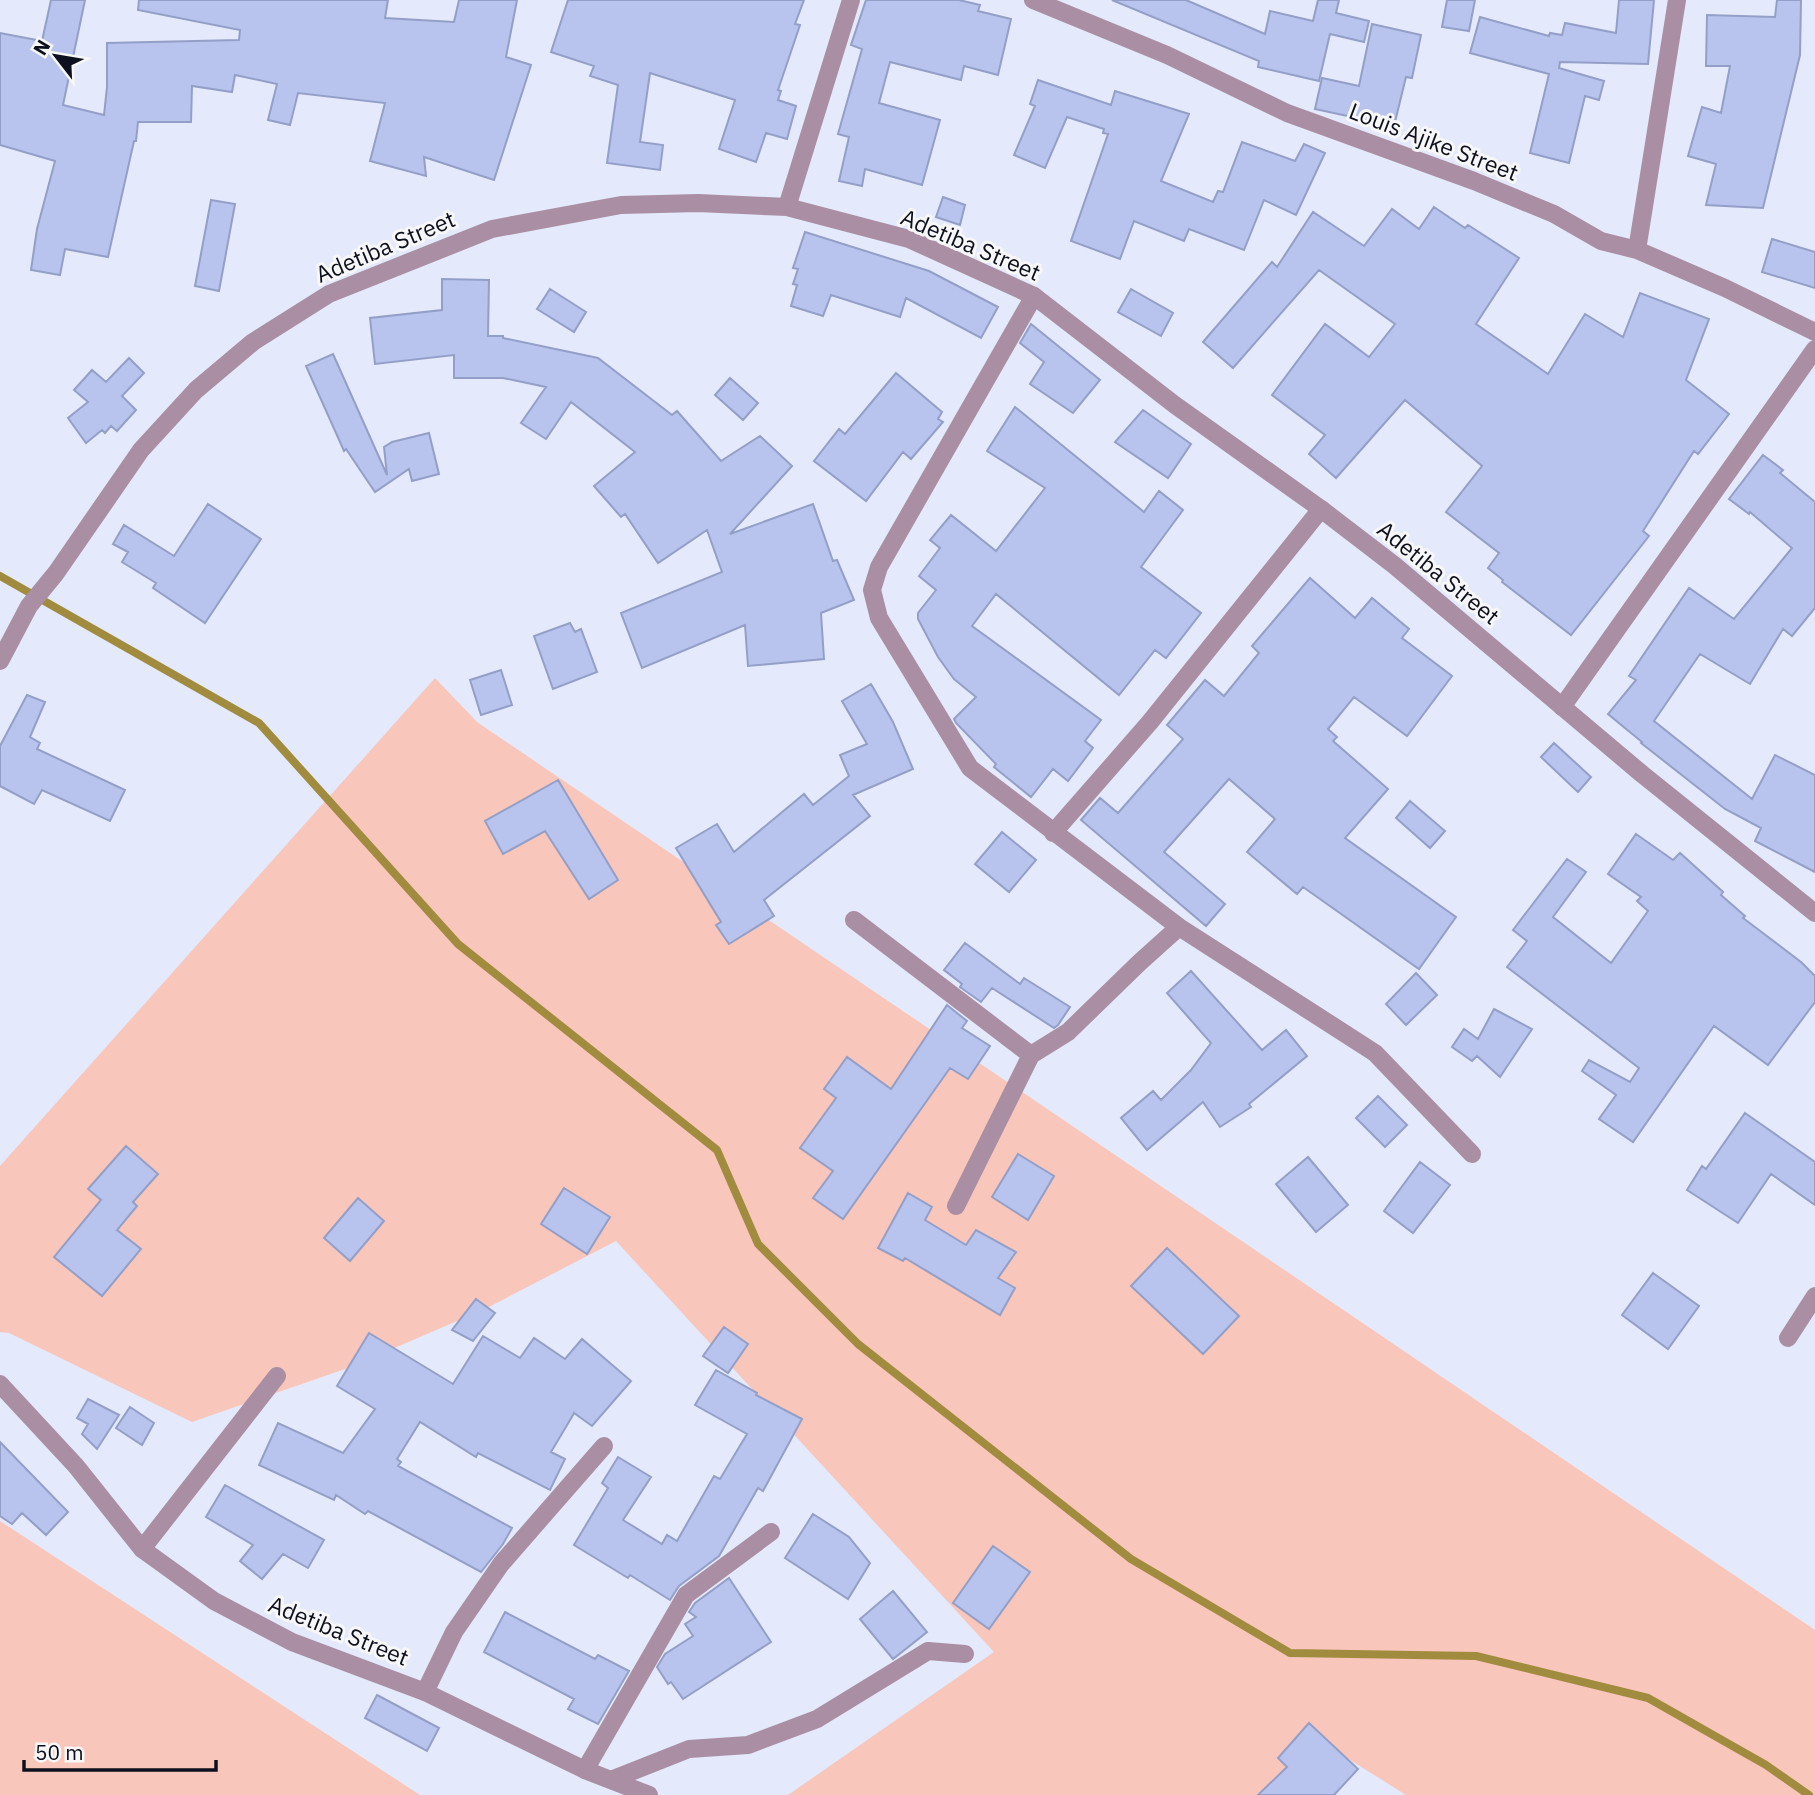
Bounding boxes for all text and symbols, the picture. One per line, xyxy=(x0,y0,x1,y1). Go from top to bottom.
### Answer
north arrow xyxy=(21,21,91,91)
text: N xyxy=(28,35,55,59)
street label: Louis Ajike Street xyxy=(1345,95,1523,187)
street label: Adetiba Street xyxy=(897,201,1045,287)
street label: Adetiba Street xyxy=(311,203,459,289)
street label: Adetiba Street xyxy=(1372,514,1506,630)
street label: Adetiba Street xyxy=(264,1588,414,1672)
scale bar xyxy=(24,1728,217,1772)
text: 50 m xyxy=(35,1738,84,1766)

